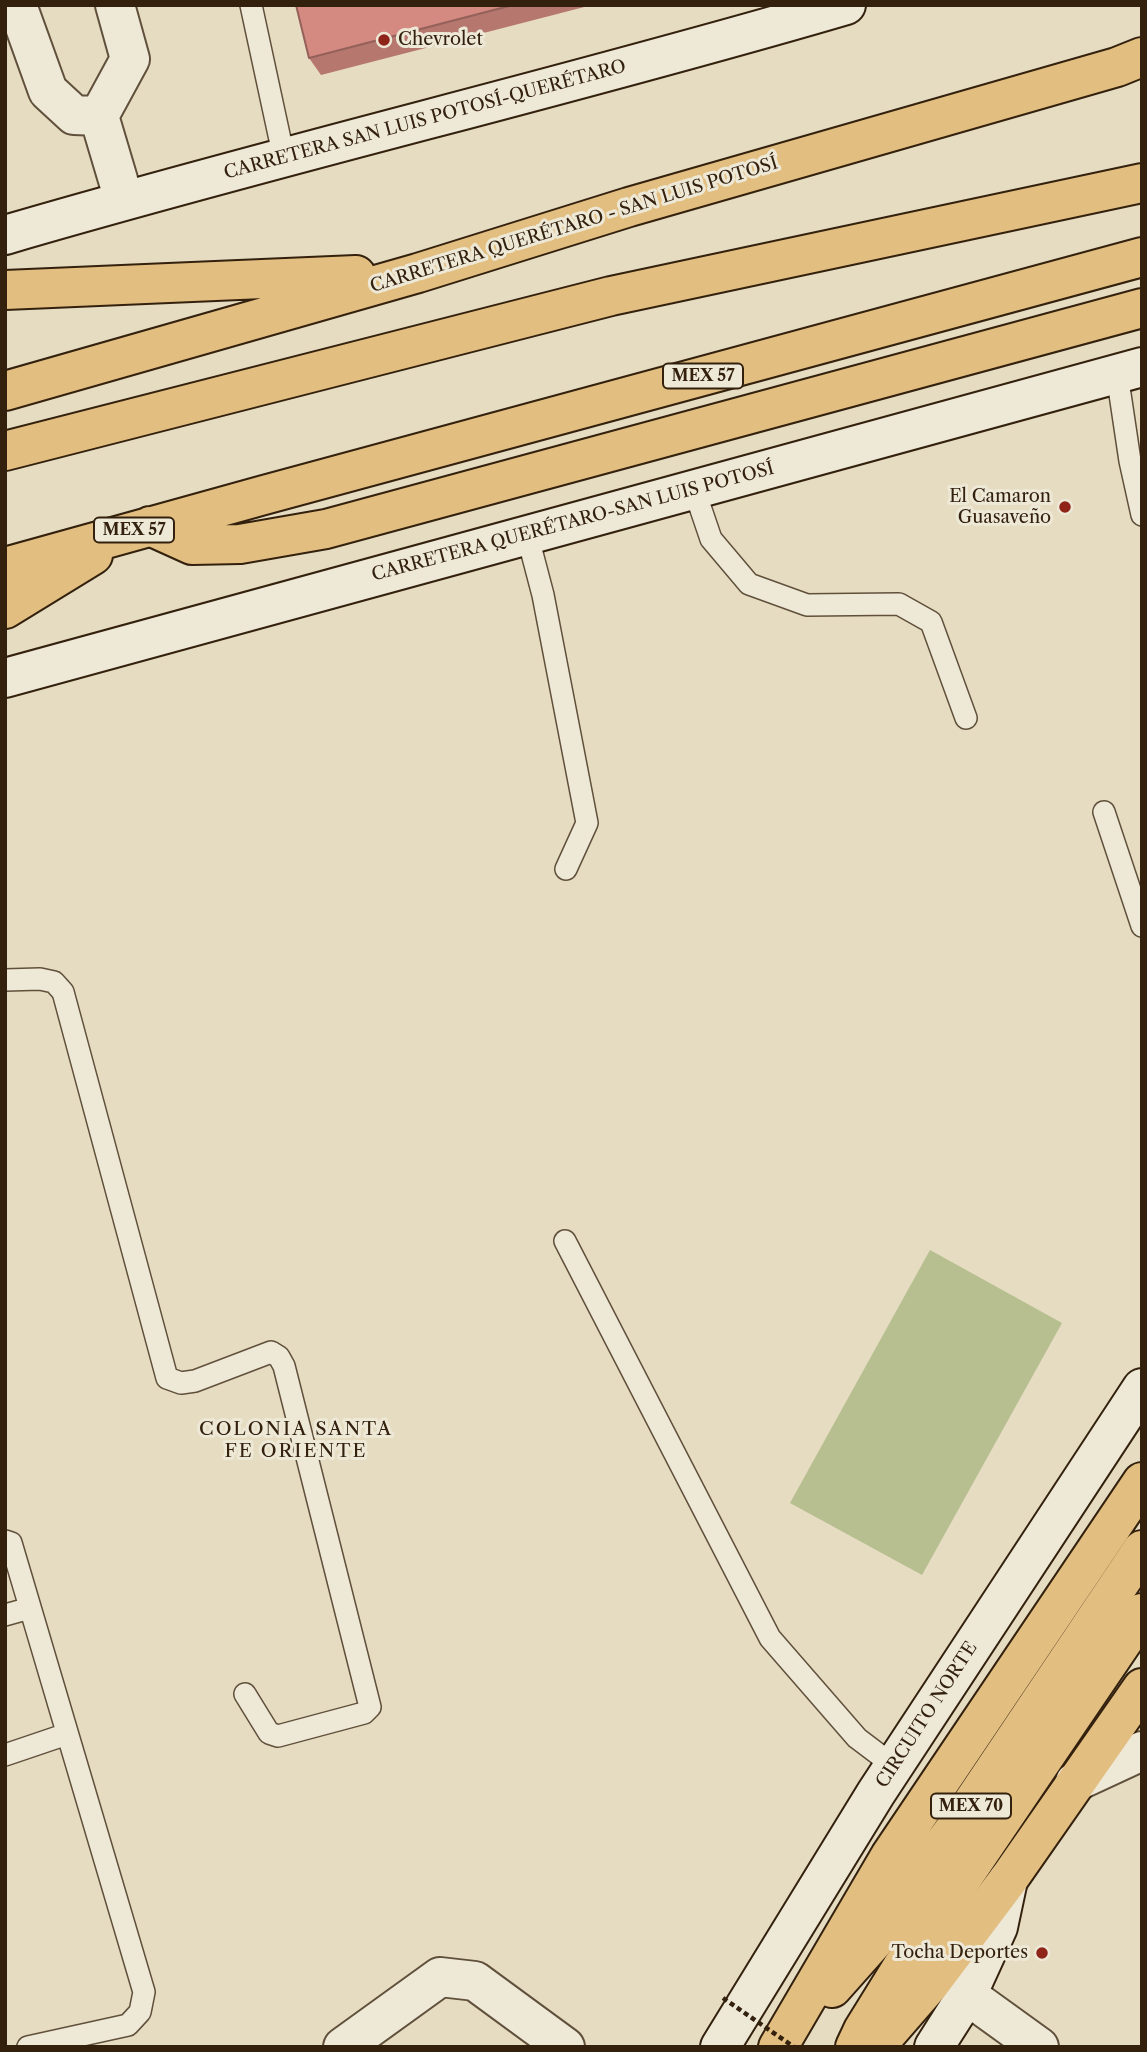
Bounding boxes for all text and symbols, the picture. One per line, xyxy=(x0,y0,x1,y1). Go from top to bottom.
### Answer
place label: Chevrolet xyxy=(398,29,483,51)
marker: Chevrolet xyxy=(376,32,392,48)
street label: CARRETERA SAN LUIS POTOSÍ-QUERÉTARO xyxy=(222,56,628,184)
street label: CARRETERA QUERÉTARO - SAN LUIS POTOSÍ xyxy=(367,153,781,297)
road number: MEX 57 xyxy=(663,364,743,388)
street label: CARRETERA QUERÉTARO-SAN LUIS POTOSÍ xyxy=(369,458,777,586)
place label: El Camaron Guasaveño xyxy=(949,486,1051,528)
marker: El Camaron Guasaveño xyxy=(1057,499,1073,515)
road number: MEX 57 xyxy=(94,517,174,542)
district label: COLONIA SANTA FE ORIENTE xyxy=(201,1419,391,1463)
street label: CIRCUITO NORTE xyxy=(872,1638,982,1792)
road number: MEX 70 xyxy=(931,1794,1011,1818)
place label: Tocha Deportes xyxy=(892,1942,1028,1964)
marker: Tocha Deportes xyxy=(1034,1945,1050,1961)

